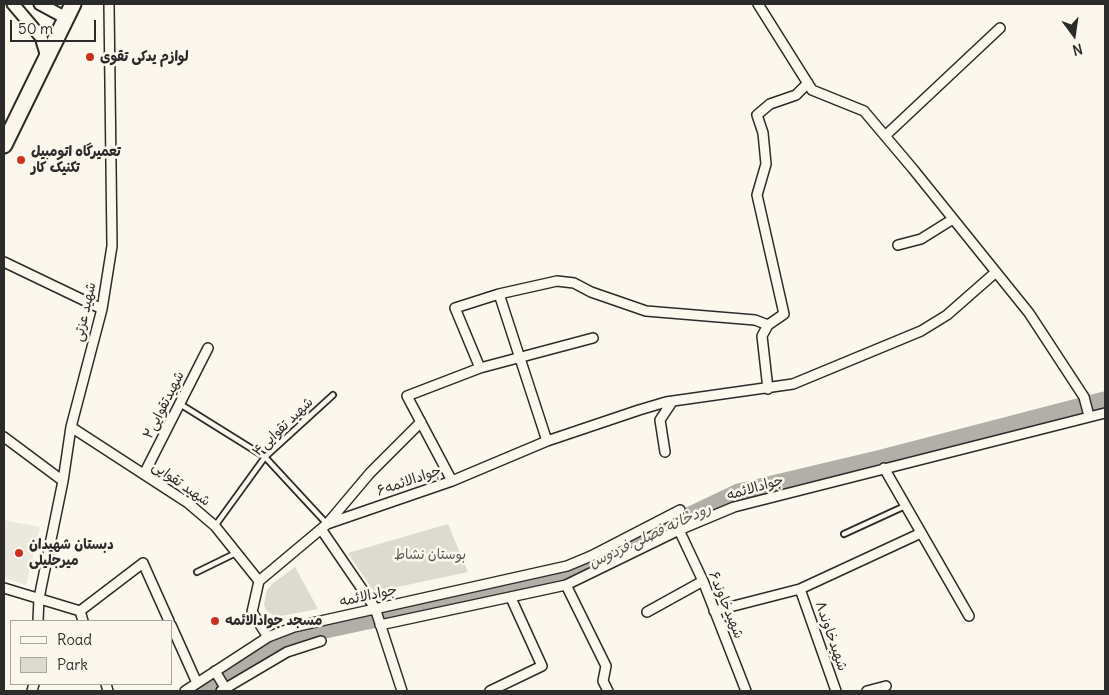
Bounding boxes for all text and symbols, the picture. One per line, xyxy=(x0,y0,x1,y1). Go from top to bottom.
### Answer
scale bar xyxy=(12,10,99,42)
north arrow xyxy=(1049,10,1099,60)
text: 50 m xyxy=(18,19,53,38)
text: N xyxy=(1071,40,1085,59)
place label: لوازم یدکی تقوی xyxy=(100,49,189,65)
marker: لوازم یدکی تقوی xyxy=(84,51,96,63)
place label: تعمیرگاه اتومبیل تکنیک کار xyxy=(31,144,121,176)
marker: تعمیرگاه اتومبیل تکنیک کار xyxy=(15,154,27,166)
street label: شهید عزتی xyxy=(70,281,100,343)
street label: شهیدتقوایی۲ xyxy=(140,368,188,442)
street label: شهید تقوایی۴ xyxy=(249,394,317,460)
street label: شهید تقوایی xyxy=(149,458,213,510)
street label: جوادالائمه۶ xyxy=(375,462,443,500)
street label: جوادالائمه xyxy=(724,472,786,504)
water label: رودخانه فصلی فردوس xyxy=(586,500,714,572)
place label: دبستان شهیدان میرجلیلی xyxy=(29,537,114,570)
marker: دبستان شهیدان میرجلیلی xyxy=(13,547,25,559)
park label: بوستان نشاط xyxy=(394,547,466,563)
street label: شهیدخاوند۶ xyxy=(705,569,747,641)
street label: جوادالائمه xyxy=(338,582,398,610)
street label: شهیدخاوند۸ xyxy=(811,599,851,673)
place label: مسجد جوادالائمه xyxy=(225,613,322,629)
marker: مسجد جوادالائمه xyxy=(209,615,221,627)
legend xyxy=(10,620,172,685)
text: Road xyxy=(57,630,92,649)
text: Park xyxy=(57,655,88,674)

